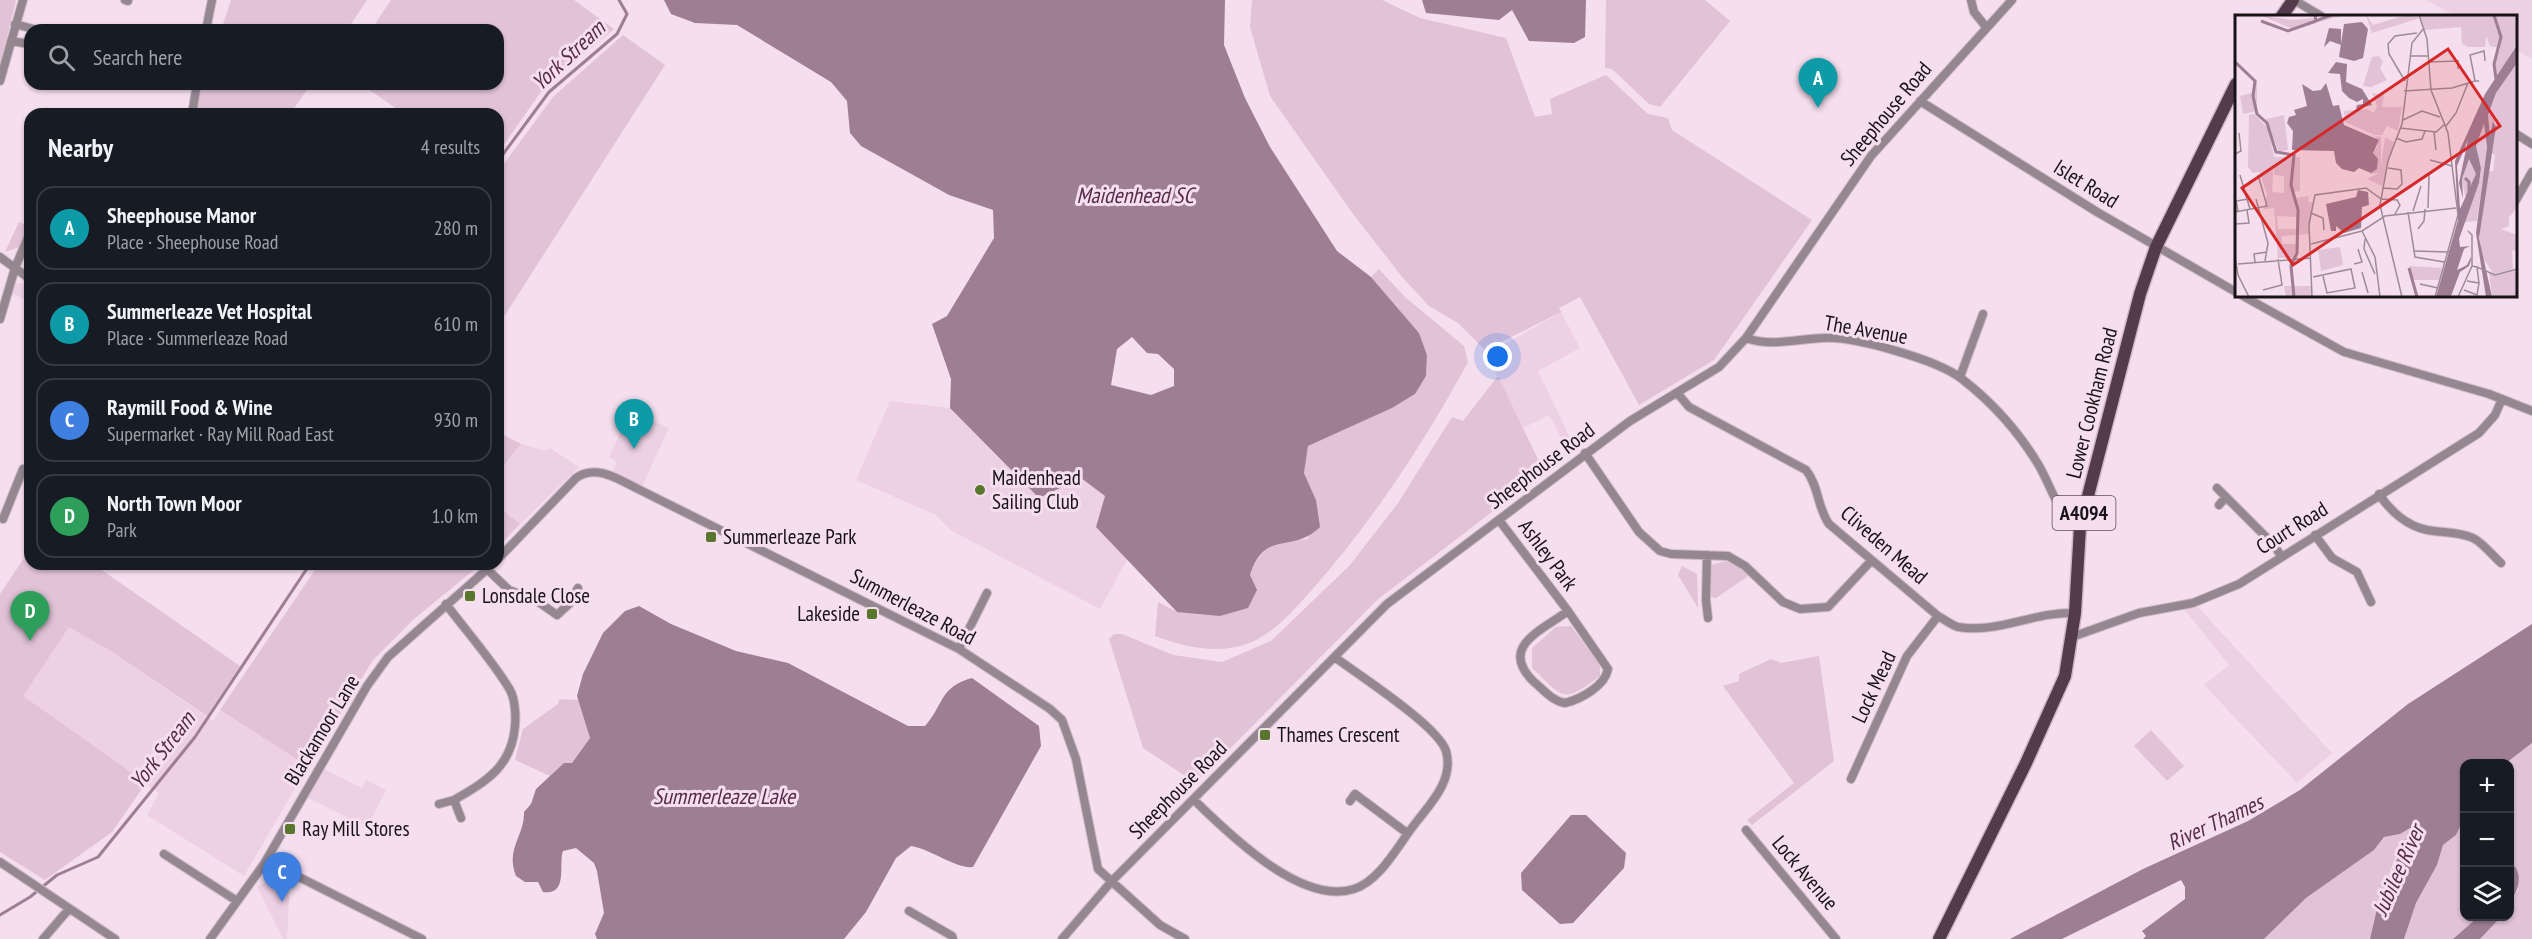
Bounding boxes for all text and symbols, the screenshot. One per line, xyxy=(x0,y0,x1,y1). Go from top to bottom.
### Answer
water label: York Stream xyxy=(525,13,612,96)
inset map xyxy=(2235,15,2517,297)
search box xyxy=(24,24,504,90)
icon: search xyxy=(45,41,78,74)
text: Search here xyxy=(93,43,182,71)
street label: Sheephouse Road xyxy=(1834,56,1937,171)
pin: A xyxy=(1798,58,1838,108)
text: Nearby xyxy=(48,131,113,164)
text: 4 results xyxy=(421,134,480,160)
street label: Islet Road xyxy=(2049,153,2124,214)
water label: Maidenhead SC xyxy=(1076,181,1197,209)
text: Sheephouse Manor xyxy=(107,201,256,229)
text: A xyxy=(64,215,75,241)
text: 280 m xyxy=(434,215,478,241)
text: Place · Sheephouse Road xyxy=(107,229,278,255)
text: Summerleaze Vet Hospital xyxy=(107,297,312,325)
street label: The Avenue xyxy=(1822,309,1910,350)
text: B xyxy=(65,311,74,337)
text: 610 m xyxy=(434,311,478,337)
text: Place · Summerleaze Road xyxy=(107,325,288,351)
street label: Lower Cookham Road xyxy=(2060,325,2123,481)
your location xyxy=(1483,342,1512,371)
text: Raymill Food & Wine xyxy=(107,393,273,421)
pin: B xyxy=(614,400,654,449)
text: C xyxy=(65,407,74,433)
text: 930 m xyxy=(434,407,478,433)
street label: Sheephouse Road xyxy=(1481,416,1600,515)
text: Supermarket · Ray Mill Road East xyxy=(107,421,334,447)
place label: Maidenhead Sailing Club xyxy=(992,464,1081,515)
marker: Maidenhead Sailing Club xyxy=(973,483,987,497)
text: North Town Moor xyxy=(107,489,242,517)
street label: Court Road xyxy=(2251,495,2333,560)
road number: A4094 xyxy=(2052,496,2116,530)
street label: Cliveden Mead xyxy=(1835,499,1934,590)
text: D xyxy=(64,503,75,529)
text: 1.0 km xyxy=(431,503,478,529)
street label: Ashley Park xyxy=(1513,514,1584,596)
text: Park xyxy=(107,517,137,543)
place label: Summerleaze Park xyxy=(723,523,856,550)
marker: Summerleaze Park xyxy=(704,530,718,544)
street label: Summerleaze Road xyxy=(846,562,981,651)
place label: Lonsdale Close xyxy=(482,582,590,609)
marker: Lonsdale Close xyxy=(463,589,477,603)
pin: D xyxy=(10,592,50,641)
place label: Lakeside xyxy=(797,600,860,627)
marker: Lakeside xyxy=(865,607,879,621)
street label: Lock Mead xyxy=(1845,647,1902,727)
street label: Blackamoor Lane xyxy=(278,670,365,790)
water label: York Stream xyxy=(123,704,202,794)
place label: Thames Crescent xyxy=(1277,721,1400,748)
marker: Thames Crescent xyxy=(1258,728,1272,742)
street label: Sheephouse Road xyxy=(1123,735,1232,844)
map controls xyxy=(2460,759,2514,921)
button: + xyxy=(2460,759,2514,813)
water label: Summerleaze Lake xyxy=(653,782,797,810)
water label: River Thames xyxy=(2163,787,2270,856)
button: − xyxy=(2460,813,2514,867)
place label: Ray Mill Stores xyxy=(302,815,410,842)
water label: Jubilee River xyxy=(2365,818,2432,920)
marker: Ray Mill Stores xyxy=(283,822,297,836)
street label: Lock Avenue xyxy=(1766,830,1844,915)
pin: C xyxy=(262,852,302,902)
button: layers xyxy=(2460,867,2514,921)

